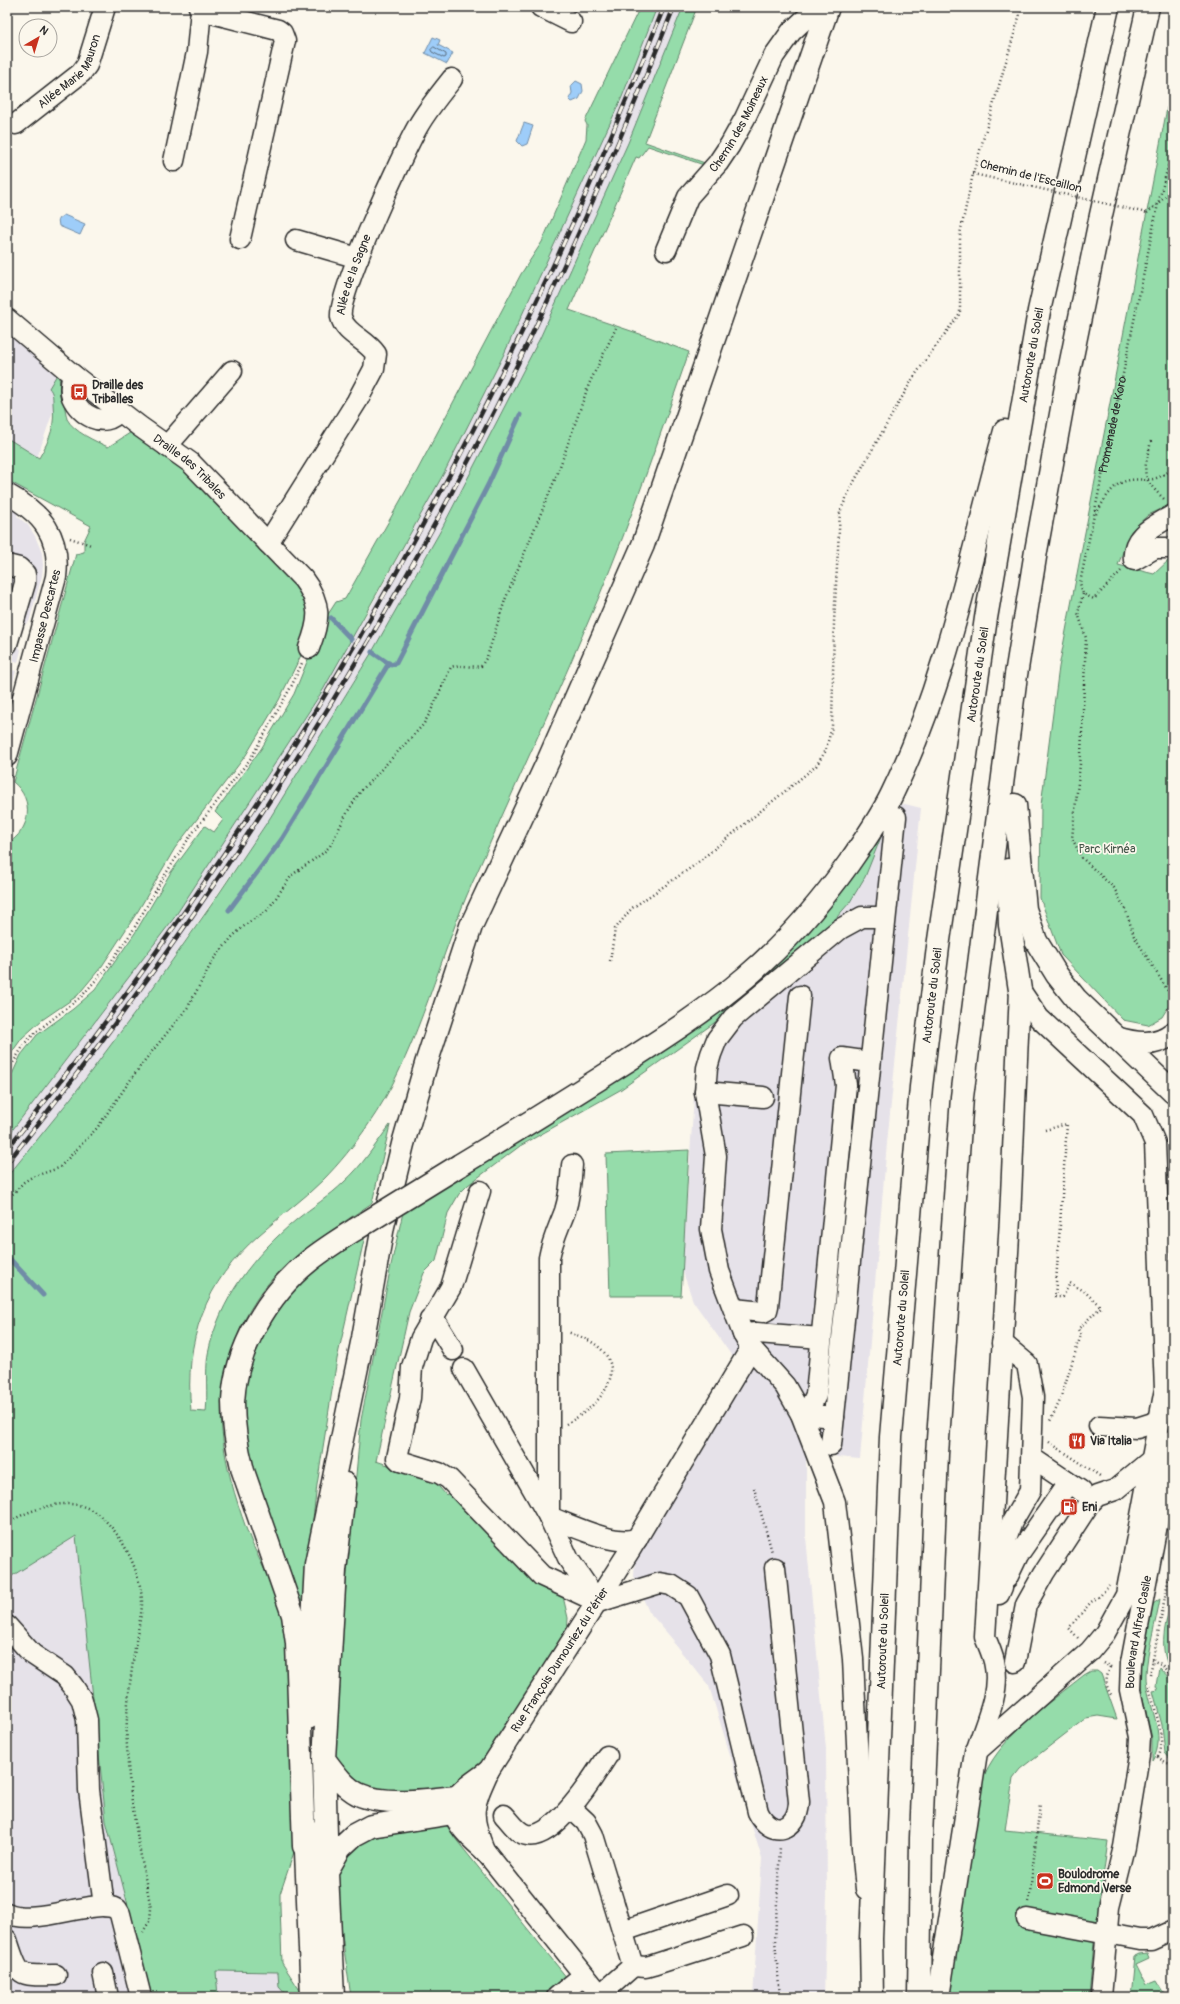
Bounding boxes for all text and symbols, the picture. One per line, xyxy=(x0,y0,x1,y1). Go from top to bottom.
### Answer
north arrow xyxy=(18,18,58,58)
text: N xyxy=(37,23,51,38)
street label: Allée Marie Mauron xyxy=(35,32,104,112)
street label: Chemin des Moineaux xyxy=(706,74,772,176)
street label: Chemin de l'Escaillon xyxy=(978,157,1084,196)
street label: Allée de la Sagne xyxy=(334,232,375,316)
street label: Autoroute du Soleil xyxy=(1016,306,1048,404)
street label: Promenade de Koro xyxy=(1096,374,1130,475)
place label: Draille des Triballes xyxy=(91,378,144,407)
bus stop icon: Draille des Triballes xyxy=(69,382,89,402)
street label: Draille des Tribales xyxy=(150,431,229,503)
street label: Impasse Descartes xyxy=(27,567,64,664)
street label: Autoroute du Soleil xyxy=(964,626,993,723)
park label: Parc Kirnéa xyxy=(1078,842,1136,857)
street label: Autoroute du Soleil xyxy=(919,947,946,1044)
street label: Autoroute du Soleil xyxy=(890,1269,913,1367)
restaurant icon: Via Italia xyxy=(1067,1431,1087,1451)
place label: Via Italia xyxy=(1090,1434,1132,1449)
fuel station icon: Eni xyxy=(1059,1497,1079,1517)
place label: Eni xyxy=(1082,1500,1097,1515)
street label: Boulevard Alfred Casile xyxy=(1123,1574,1155,1689)
street label: Rue François Dumouriez du Périer xyxy=(508,1584,613,1735)
street label: Autoroute du Soleil xyxy=(874,1593,893,1690)
place label: Boulodrome Edmond Verse xyxy=(1058,1867,1132,1896)
sports icon: Boulodrome Edmond Verse xyxy=(1035,1871,1055,1891)

